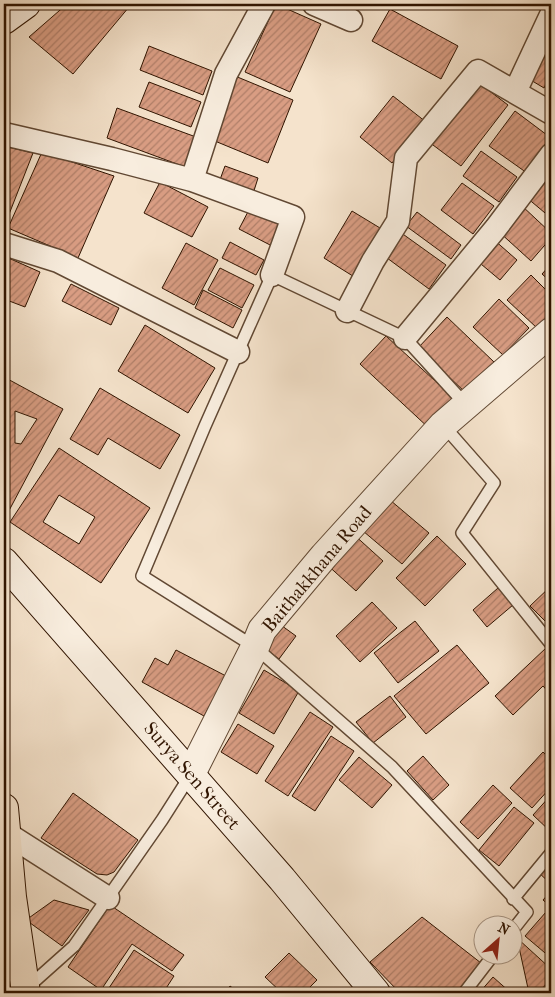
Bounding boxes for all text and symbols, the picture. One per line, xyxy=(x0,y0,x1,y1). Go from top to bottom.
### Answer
street label: Baithakkhana Road xyxy=(258,501,377,637)
street label: Surya Sen Street xyxy=(139,718,245,835)
north arrow xyxy=(472,914,522,964)
text: N xyxy=(495,919,513,939)

